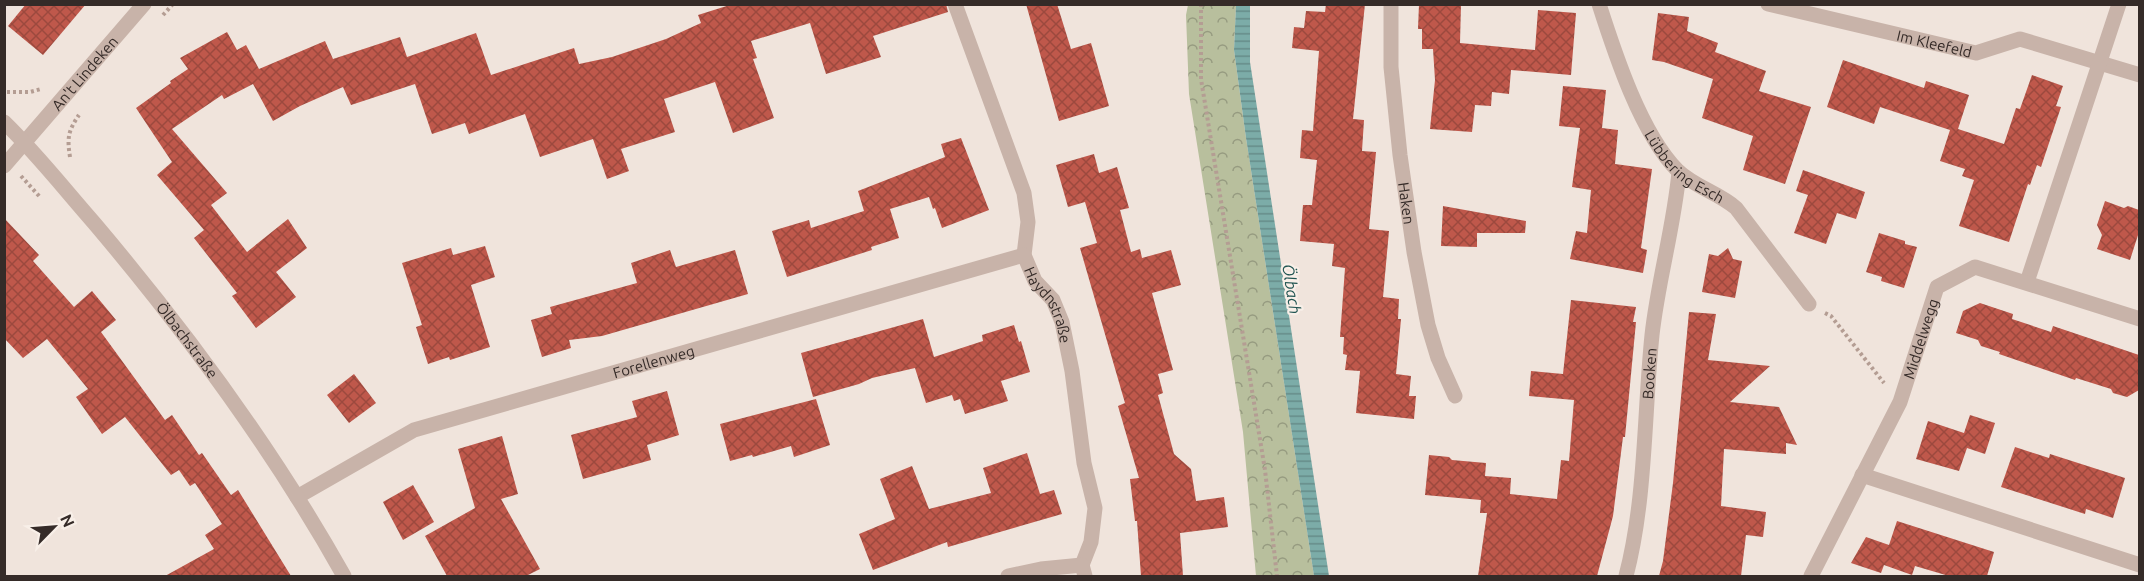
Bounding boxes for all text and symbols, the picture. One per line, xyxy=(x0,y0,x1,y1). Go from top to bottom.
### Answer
street label: Im Kleefeld xyxy=(1895,26,1974,60)
street label: An't Lindeken xyxy=(48,33,121,113)
street label: Lübbering Esch xyxy=(1642,127,1727,206)
street label: Haken xyxy=(1395,181,1418,225)
water label: Ölbach xyxy=(1279,263,1305,315)
street label: Haydnstraße xyxy=(1021,264,1075,344)
street label: Middelwegg xyxy=(1899,296,1941,381)
street label: Ölbachstraße xyxy=(153,298,222,381)
street label: Forellenweg xyxy=(611,342,696,381)
street label: Booken xyxy=(1639,347,1659,400)
north arrow xyxy=(24,497,84,557)
text: N xyxy=(57,511,78,530)

